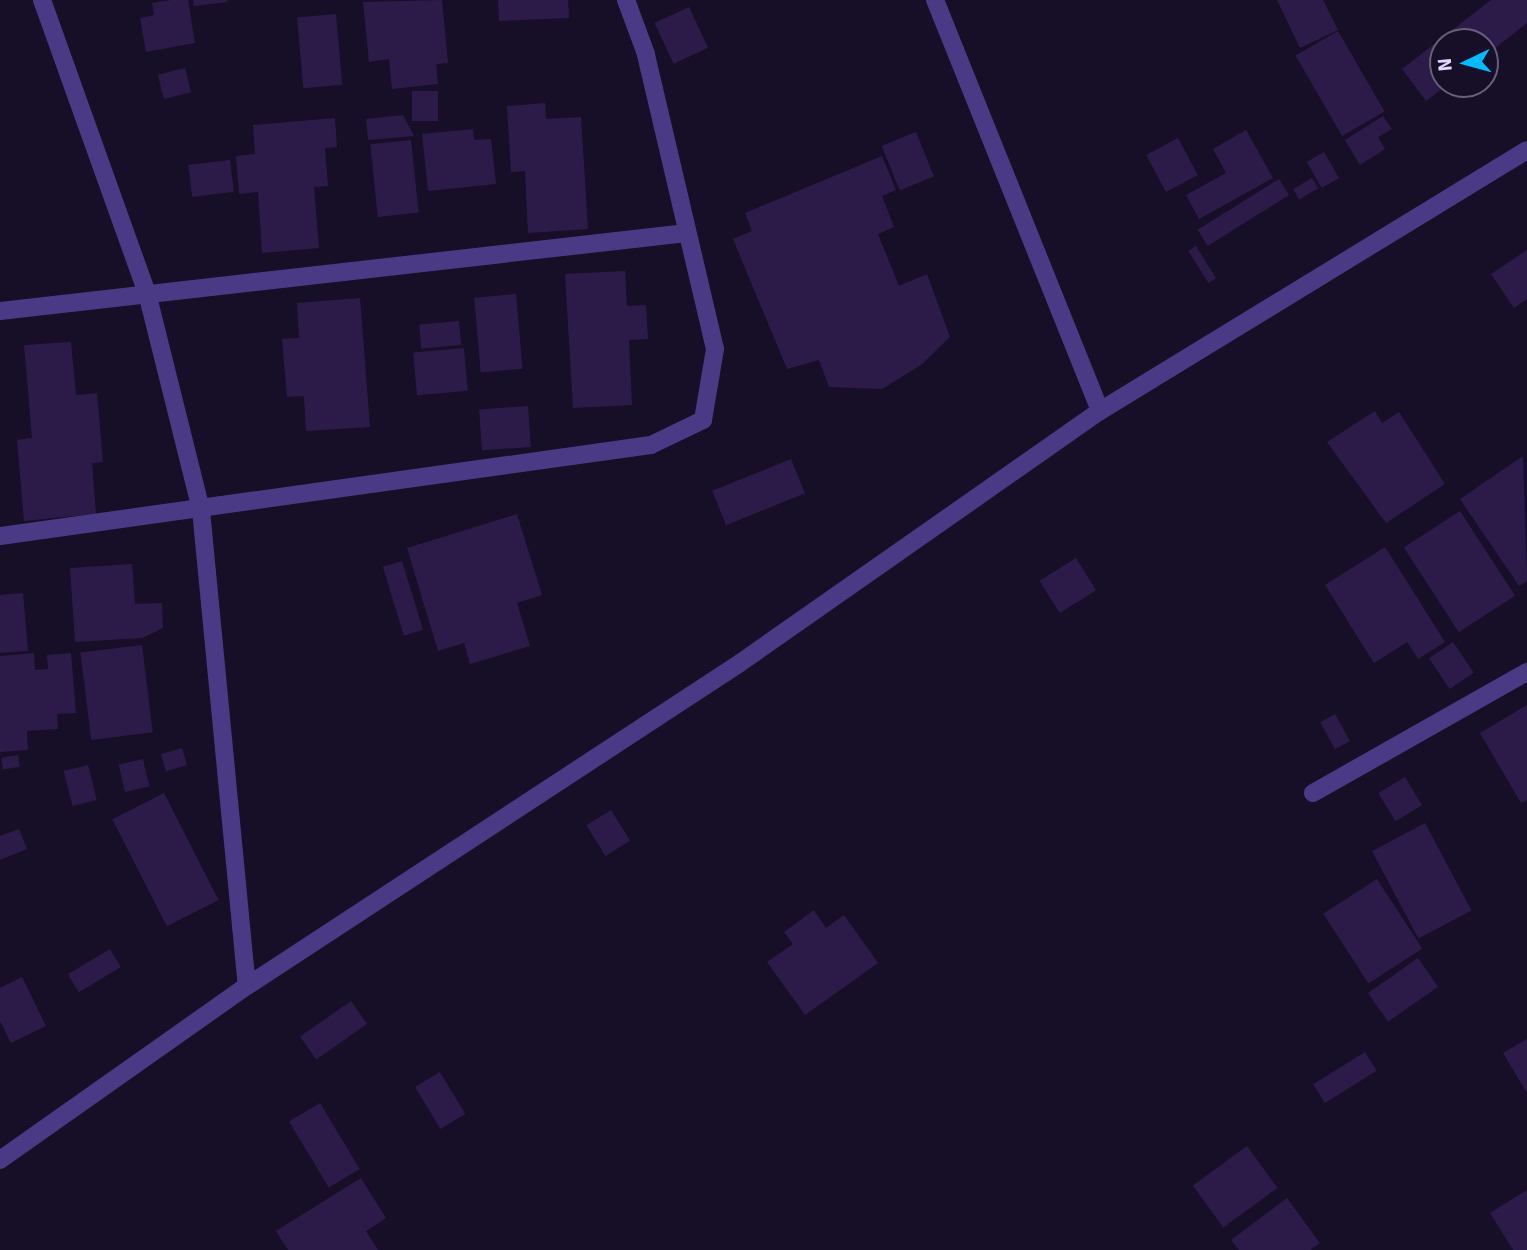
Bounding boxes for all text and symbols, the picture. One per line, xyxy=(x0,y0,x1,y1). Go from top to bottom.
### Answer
north arrow xyxy=(1429,28,1499,98)
text: N xyxy=(1433,57,1458,72)

